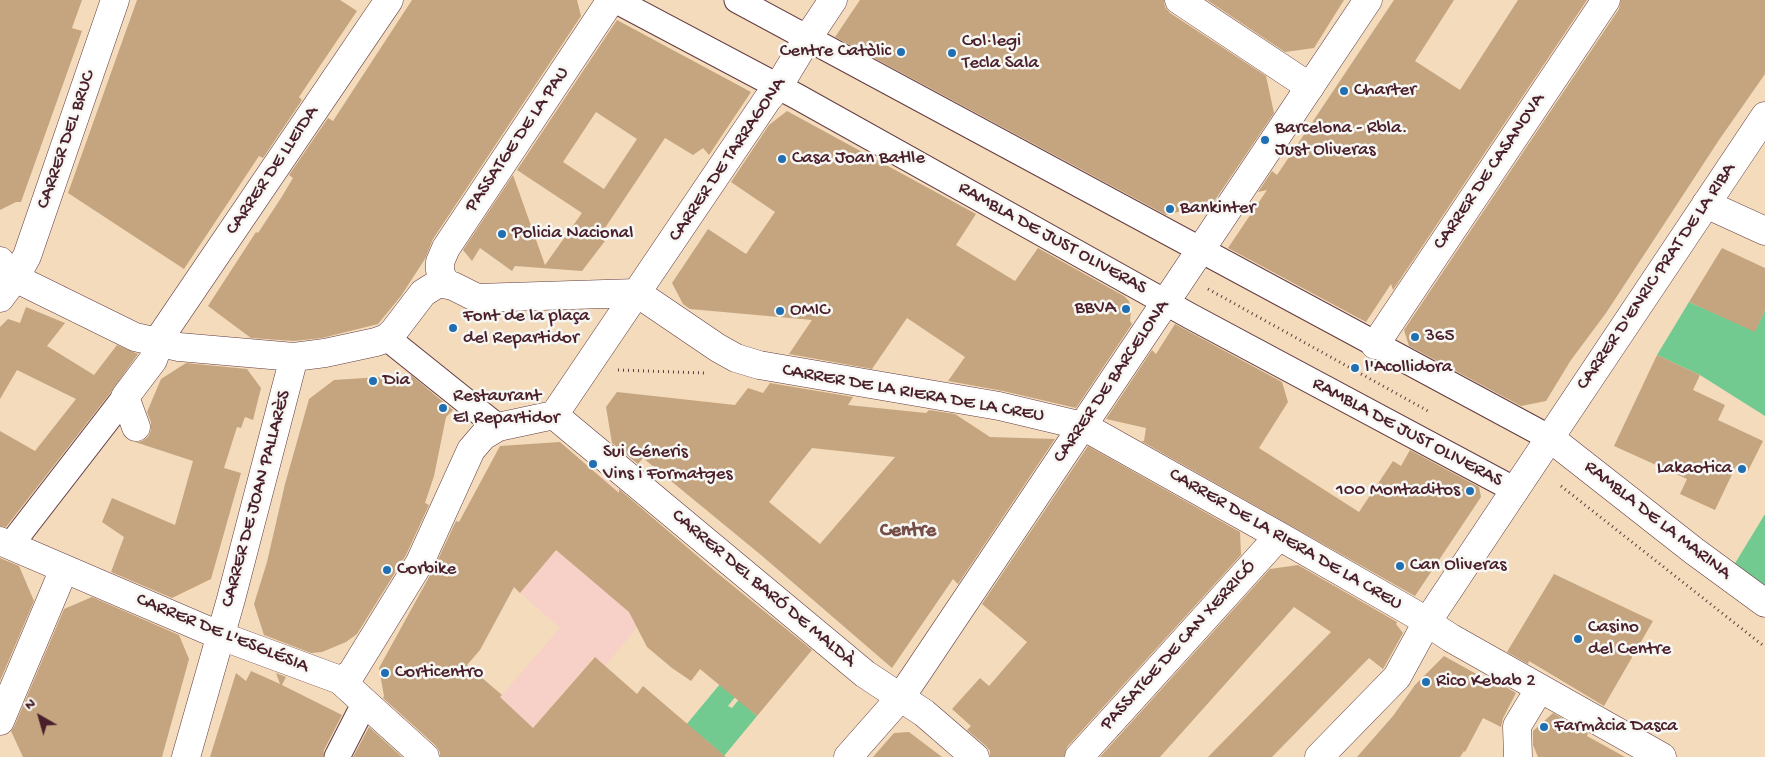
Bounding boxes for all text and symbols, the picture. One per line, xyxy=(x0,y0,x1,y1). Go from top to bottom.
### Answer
place label: Col·legi Tecla Sala xyxy=(962,31,1039,75)
place label: Centre Catòlic xyxy=(780,41,891,63)
marker: Centre Catòlic xyxy=(895,46,907,58)
marker: Col·legi Tecla Sala xyxy=(946,47,958,59)
street label: PASSATGE DE LA PAU xyxy=(461,63,575,217)
street label: CARRER DEL BRUC xyxy=(33,68,101,212)
street label: CARRER DE TARRAGONA xyxy=(665,74,791,246)
place label: Charter xyxy=(1354,80,1416,102)
marker: Charter xyxy=(1338,85,1350,97)
street label: CARRER DE CASANOVA xyxy=(1429,90,1551,254)
street label: CARRER DE LLEIDA xyxy=(222,102,324,240)
place label: Barcelona - Rbla. Just Oliveras xyxy=(1275,118,1408,162)
marker: Barcelona - Rbla. Just Oliveras xyxy=(1259,134,1271,146)
place label: Casa Joan Batlle xyxy=(792,148,925,170)
marker: Casa Joan Batlle xyxy=(776,153,788,165)
street label: CARRER D'ENRIC PRAT DE LA RIBA xyxy=(1572,159,1742,395)
street label: RAMBLA DE JUST OLIVERAS xyxy=(954,178,1150,300)
place label: Bankinter xyxy=(1180,198,1255,220)
marker: Bankinter xyxy=(1164,203,1176,215)
place label: Policia Nacional xyxy=(512,223,633,245)
marker: Policia Nacional xyxy=(496,228,508,240)
street label: CARRER DE BARCELONA xyxy=(1049,296,1175,468)
place label: BBVA xyxy=(1075,298,1116,320)
place label: OMIC xyxy=(790,300,829,322)
marker: BBVA xyxy=(1120,303,1132,315)
marker: OMIC xyxy=(774,305,786,317)
place label: Font de la plaça del Repartidor xyxy=(463,306,590,350)
marker: Font de la plaça del Repartidor xyxy=(447,322,459,334)
place label: 365 xyxy=(1425,326,1454,348)
marker: 365 xyxy=(1409,331,1421,343)
place label: l'Acollidora xyxy=(1365,357,1452,379)
street label: CARRER DE LA RIERA DE LA CREU xyxy=(780,360,1046,428)
marker: l'Acollidora xyxy=(1349,362,1361,374)
place label: Dia xyxy=(383,370,410,392)
street label: RAMBLA DE JUST OLIVERAS xyxy=(1308,373,1506,493)
marker: Dia xyxy=(367,375,379,387)
place label: Restaurant El Repartidor xyxy=(453,386,560,430)
street label: CARRER DE JOAN PALLARÈS xyxy=(217,388,297,610)
marker: Restaurant El Repartidor xyxy=(437,402,449,414)
place label: Sui Géneris Vins i Formatges xyxy=(603,442,733,486)
street label: RAMBLA DE LA MARINA xyxy=(1579,456,1735,586)
marker: Sui Géneris Vins i Formatges xyxy=(587,458,599,470)
place label: Lakaotica xyxy=(1657,458,1732,480)
marker: Lakaotica xyxy=(1736,463,1748,475)
street label: CARRER DE LA RIERA DE LA CREU xyxy=(1164,464,1406,616)
place label: 100 Montaditos xyxy=(1336,480,1460,502)
marker: 100 Montaditos xyxy=(1464,485,1476,497)
street label: CARRER DEL BARÓ DE MALDÀ xyxy=(666,505,860,673)
district label: Centre xyxy=(880,520,936,544)
place label: Can Oliveras xyxy=(1410,555,1507,577)
street label: PASSATGE DE CAN XERRICÓ xyxy=(1096,556,1262,736)
place label: Corbike xyxy=(397,559,456,581)
marker: Can Oliveras xyxy=(1394,560,1406,572)
marker: Corbike xyxy=(381,564,393,576)
street label: CARRER DE L'ESGLÉSIA xyxy=(132,589,312,679)
place label: Casino del Centre xyxy=(1588,617,1671,661)
marker: Casino del Centre xyxy=(1572,633,1584,645)
place label: Corticentro xyxy=(395,662,483,684)
marker: Corticentro xyxy=(379,667,391,679)
place label: Rico Kebab 2 xyxy=(1436,671,1536,693)
marker: Rico Kebab 2 xyxy=(1420,676,1432,688)
north arrow xyxy=(15,692,65,742)
text: N xyxy=(22,695,39,714)
place label: Farmàcia Dasca xyxy=(1554,716,1678,738)
marker: Farmàcia Dasca xyxy=(1538,721,1550,733)

